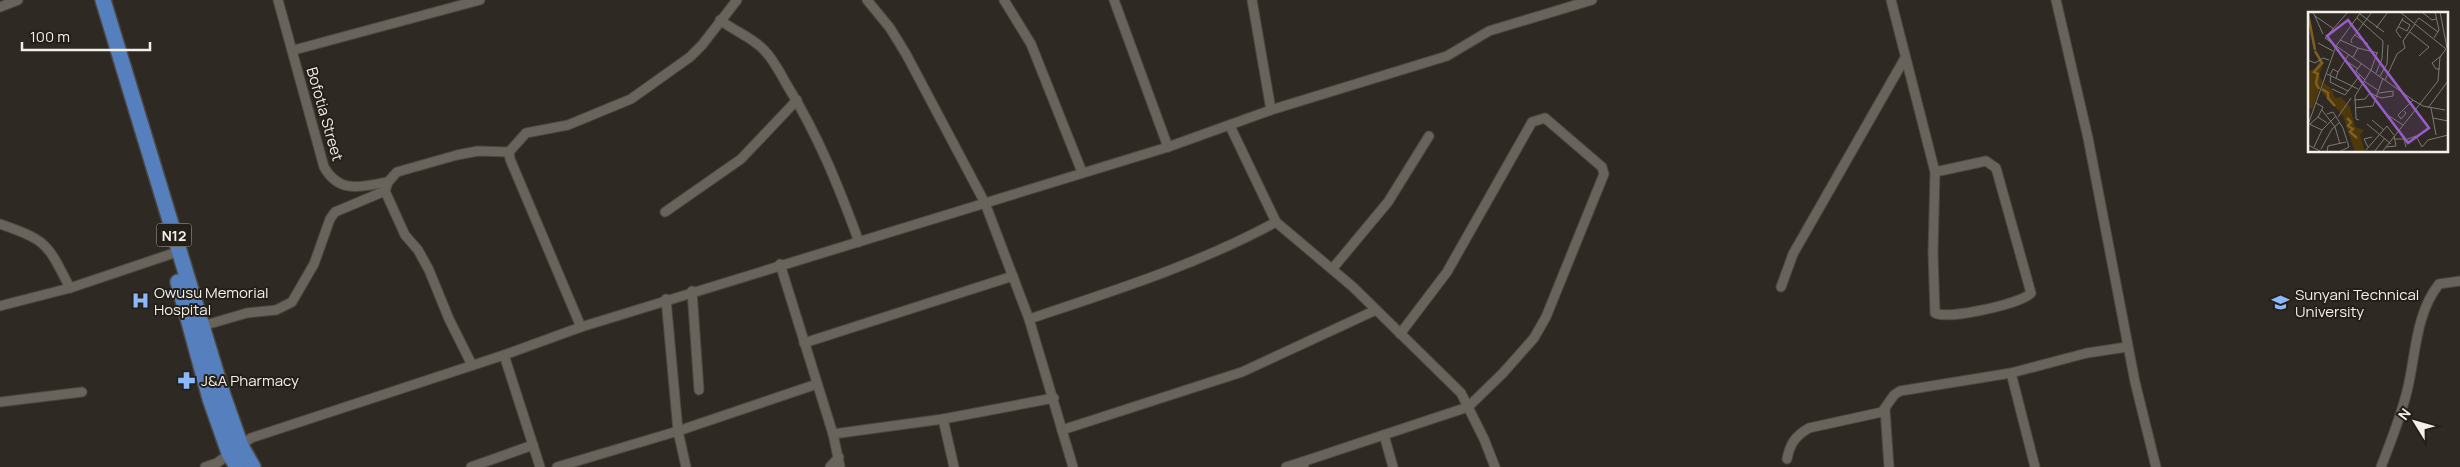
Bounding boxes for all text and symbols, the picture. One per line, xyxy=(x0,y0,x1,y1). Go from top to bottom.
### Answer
inset map xyxy=(2308,12,2448,152)
scale bar xyxy=(22,20,150,52)
text: 100 m xyxy=(30,26,70,47)
street label: Bofotia Street xyxy=(302,65,348,163)
road number: N12 xyxy=(156,224,192,246)
place label: Owusu Memorial Hospital xyxy=(154,282,269,320)
place label: Sunyani Technical University xyxy=(2295,284,2419,322)
hospital icon: Owusu Memorial Hospital xyxy=(130,291,150,311)
school or university icon: Sunyani Technical University xyxy=(2271,293,2291,313)
pharmacy icon: J&A Pharmacy xyxy=(177,370,197,390)
place label: J&A Pharmacy xyxy=(201,370,299,391)
north arrow xyxy=(2390,397,2440,447)
text: N xyxy=(2394,404,2415,424)

